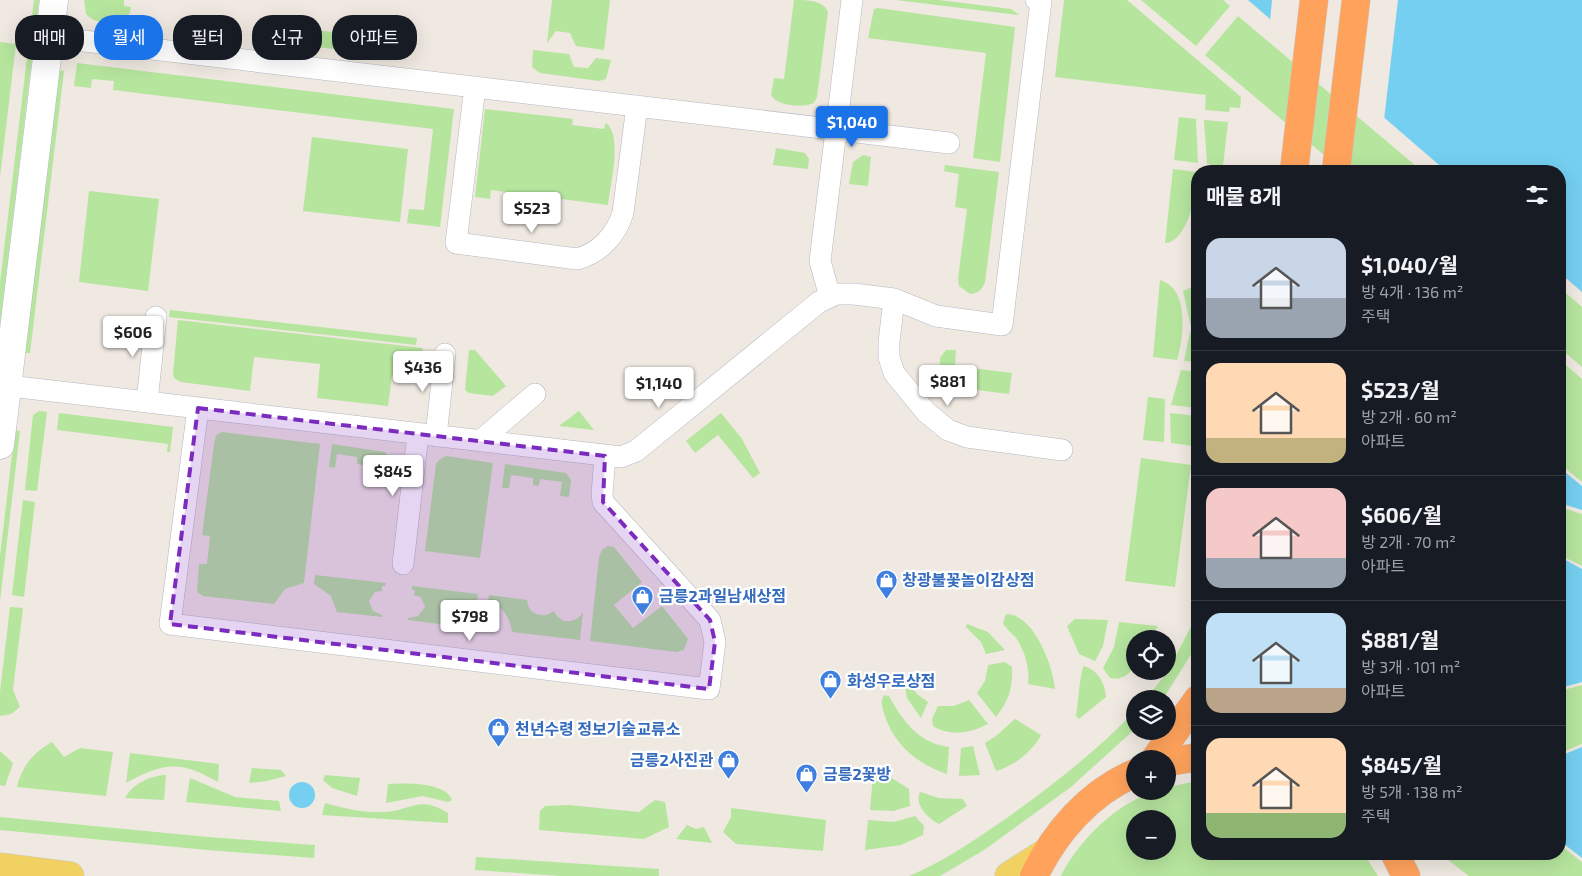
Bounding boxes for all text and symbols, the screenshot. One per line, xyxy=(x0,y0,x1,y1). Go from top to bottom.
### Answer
chip: 매매 xyxy=(15,15,84,60)
chip: 월세 xyxy=(94,15,163,60)
chip: 필터 xyxy=(173,15,242,60)
chip: 신규 xyxy=(252,15,322,60)
chip: 아파트 xyxy=(332,15,417,60)
pin: $1,040 xyxy=(811,106,893,148)
text: $1,040 xyxy=(827,112,877,131)
icon: filters xyxy=(1523,181,1551,209)
text: 매물 8개 xyxy=(1206,183,1282,208)
pin: $523 xyxy=(502,192,562,234)
text: $523 xyxy=(514,198,550,217)
text: $1,040/월 xyxy=(1361,252,1458,277)
icon: home xyxy=(1246,258,1306,318)
text: 방 4개 · 136 m² xyxy=(1361,282,1463,301)
text: 주택 xyxy=(1361,306,1390,325)
pin: $606 xyxy=(103,316,163,358)
text: $606 xyxy=(114,322,152,341)
pin: $436 xyxy=(393,350,453,393)
text: $436 xyxy=(404,357,442,376)
pin: $881 xyxy=(918,364,978,407)
pin: $1,140 xyxy=(618,366,700,409)
text: $881 xyxy=(930,371,966,390)
text: $1,140 xyxy=(636,373,682,392)
text: $523/월 xyxy=(1361,377,1440,402)
icon: home xyxy=(1246,383,1306,443)
text: 방 2개 · 60 m² xyxy=(1361,407,1457,426)
text: 아파트 xyxy=(1361,431,1405,450)
pin: $845 xyxy=(363,454,423,497)
text: $845 xyxy=(374,461,412,480)
text: $606/월 xyxy=(1361,502,1442,527)
icon: home xyxy=(1246,508,1306,568)
text: 방 2개 · 70 m² xyxy=(1361,532,1456,551)
text: 아파트 xyxy=(1361,556,1405,575)
shop icon: 창광불꽃놀이감상점 xyxy=(874,568,898,599)
place label: 창광불꽃놀이감상점 xyxy=(902,570,1034,589)
shop icon: 금릉2과일남새상점 xyxy=(631,584,655,615)
place label: 금릉2과일남새상점 xyxy=(659,586,786,605)
pin: $798 xyxy=(440,600,500,642)
text: $798 xyxy=(451,606,489,625)
text: $881/월 xyxy=(1361,627,1439,652)
map controls xyxy=(1126,630,1176,860)
button: locate xyxy=(1126,630,1176,680)
icon: home xyxy=(1246,633,1306,693)
text: 방 3개 · 101 m² xyxy=(1361,657,1460,676)
shop icon: 화성우로상점 xyxy=(819,669,843,700)
place label: 화성우로상점 xyxy=(847,671,935,690)
text: 아파트 xyxy=(1361,681,1405,700)
button: layers xyxy=(1126,690,1176,740)
shop icon: 천년수령 정보기술교류소 xyxy=(487,717,511,748)
place label: 천년수령 정보기술교류소 xyxy=(515,719,681,738)
shop icon: 금릉2사진관 xyxy=(717,748,741,779)
place label: 금릉2사진관 xyxy=(630,750,713,769)
button: + xyxy=(1126,750,1176,800)
text: $845/월 xyxy=(1361,752,1442,777)
icon: home xyxy=(1246,758,1306,818)
shop icon: 금릉2꽃방 xyxy=(795,762,819,793)
place label: 금릉2꽃방 xyxy=(823,764,891,783)
text: 방 5개 · 138 m² xyxy=(1361,782,1463,801)
text: 주택 xyxy=(1361,806,1390,825)
button: − xyxy=(1126,810,1176,860)

